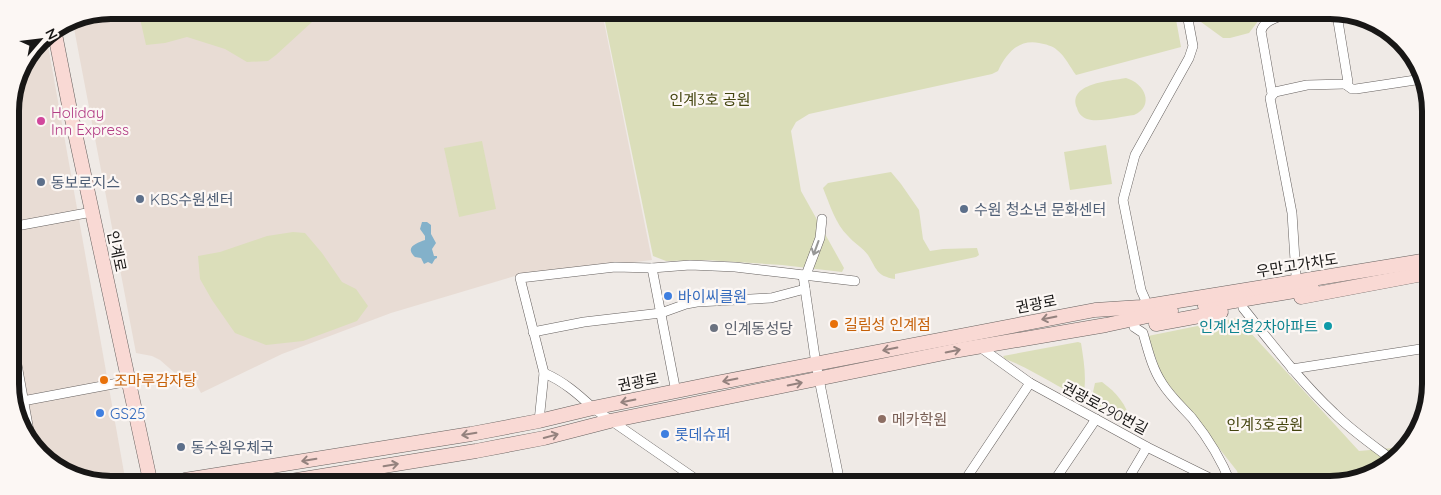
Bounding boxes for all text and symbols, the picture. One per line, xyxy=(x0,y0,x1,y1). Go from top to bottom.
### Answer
north arrow xyxy=(15,15,65,65)
text: N xyxy=(41,25,62,43)
park label: 인계3호 공원 xyxy=(670,90,750,109)
place label: Holiday Inn Express xyxy=(51,103,129,139)
marker: Holiday Inn Express xyxy=(35,115,47,127)
place label: 동보로지스 xyxy=(51,173,120,192)
marker: 동보로지스 xyxy=(35,176,47,188)
place label: KBS수원센터 xyxy=(150,190,234,209)
marker: KBS수원센터 xyxy=(134,193,146,205)
place label: 수원 청소년 문화센터 xyxy=(974,200,1106,219)
marker: 수원 청소년 문화센터 xyxy=(958,203,970,215)
street label: 인계로 xyxy=(103,229,131,273)
one-way arrow xyxy=(811,239,820,255)
street label: 우만고가차도 xyxy=(1255,249,1339,281)
place label: 바이씨클원 xyxy=(678,287,747,306)
marker: 바이씨클원 xyxy=(662,290,674,302)
street label: 권광로 xyxy=(1014,291,1058,317)
one-way arrow xyxy=(1042,314,1058,324)
place label: 길림성 인계점 xyxy=(844,315,931,334)
place label: 인계선경2차아파트 xyxy=(1199,317,1318,336)
marker: 길림성 인계점 xyxy=(828,318,840,330)
place label: 인계동성당 xyxy=(724,319,793,338)
marker: 인계선경2차아파트 xyxy=(1322,320,1334,332)
marker: 인계동성당 xyxy=(708,322,720,334)
one-way arrow xyxy=(882,345,898,355)
one-way arrow xyxy=(944,346,960,355)
street label: 권광로 xyxy=(616,369,660,395)
place label: 조마루감자탕 xyxy=(114,371,197,390)
marker: 조마루감자탕 xyxy=(98,374,110,386)
one-way arrow xyxy=(723,375,739,385)
street label: 권광로290번길 xyxy=(1059,377,1151,439)
one-way arrow xyxy=(787,378,803,388)
one-way arrow xyxy=(621,397,637,406)
place label: GS25 xyxy=(110,404,145,423)
marker: GS25 xyxy=(94,407,106,419)
place label: 메카학원 xyxy=(892,410,947,429)
marker: 메카학원 xyxy=(876,413,888,425)
park label: 인계3호공원 xyxy=(1227,415,1303,434)
place label: 롯데슈퍼 xyxy=(675,425,730,444)
marker: 롯데슈퍼 xyxy=(659,428,671,440)
one-way arrow xyxy=(462,430,478,440)
one-way arrow xyxy=(542,431,558,441)
place label: 동수원우체국 xyxy=(191,438,274,457)
marker: 동수원우체국 xyxy=(175,441,187,453)
one-way arrow xyxy=(301,455,317,465)
one-way arrow xyxy=(383,459,399,469)

